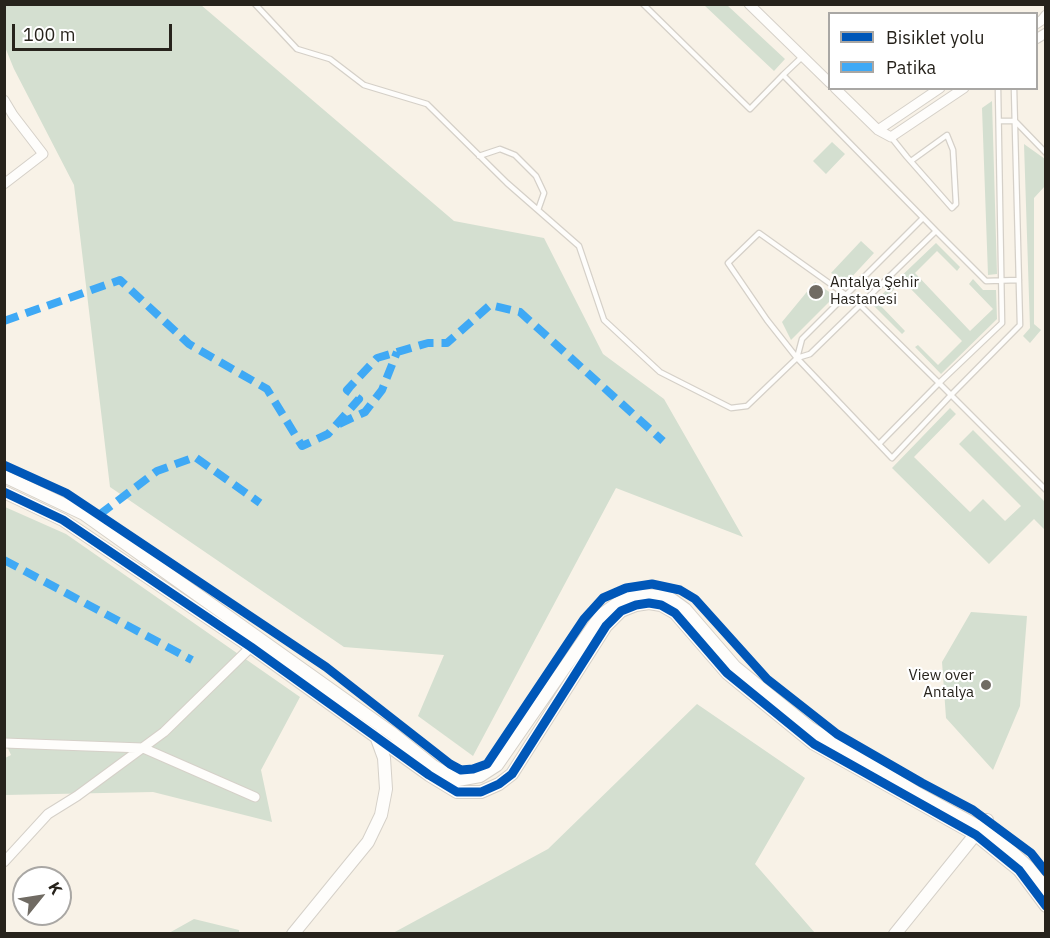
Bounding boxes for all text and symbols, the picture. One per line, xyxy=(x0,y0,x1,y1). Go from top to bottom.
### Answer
scale bar xyxy=(15,12,176,50)
legend xyxy=(828,12,1038,90)
text: 100 m xyxy=(23,23,75,46)
text: Bisiklet yolu xyxy=(886,26,984,49)
text: Patika xyxy=(886,56,936,79)
place label: Antalya Şehir Hastanesi xyxy=(830,274,919,309)
marker: Antalya Şehir Hastanesi xyxy=(807,283,825,301)
place label: View over Antalya xyxy=(909,667,974,702)
marker: View over Antalya xyxy=(979,678,993,692)
north arrow xyxy=(12,866,72,926)
text: K xyxy=(44,878,67,898)

